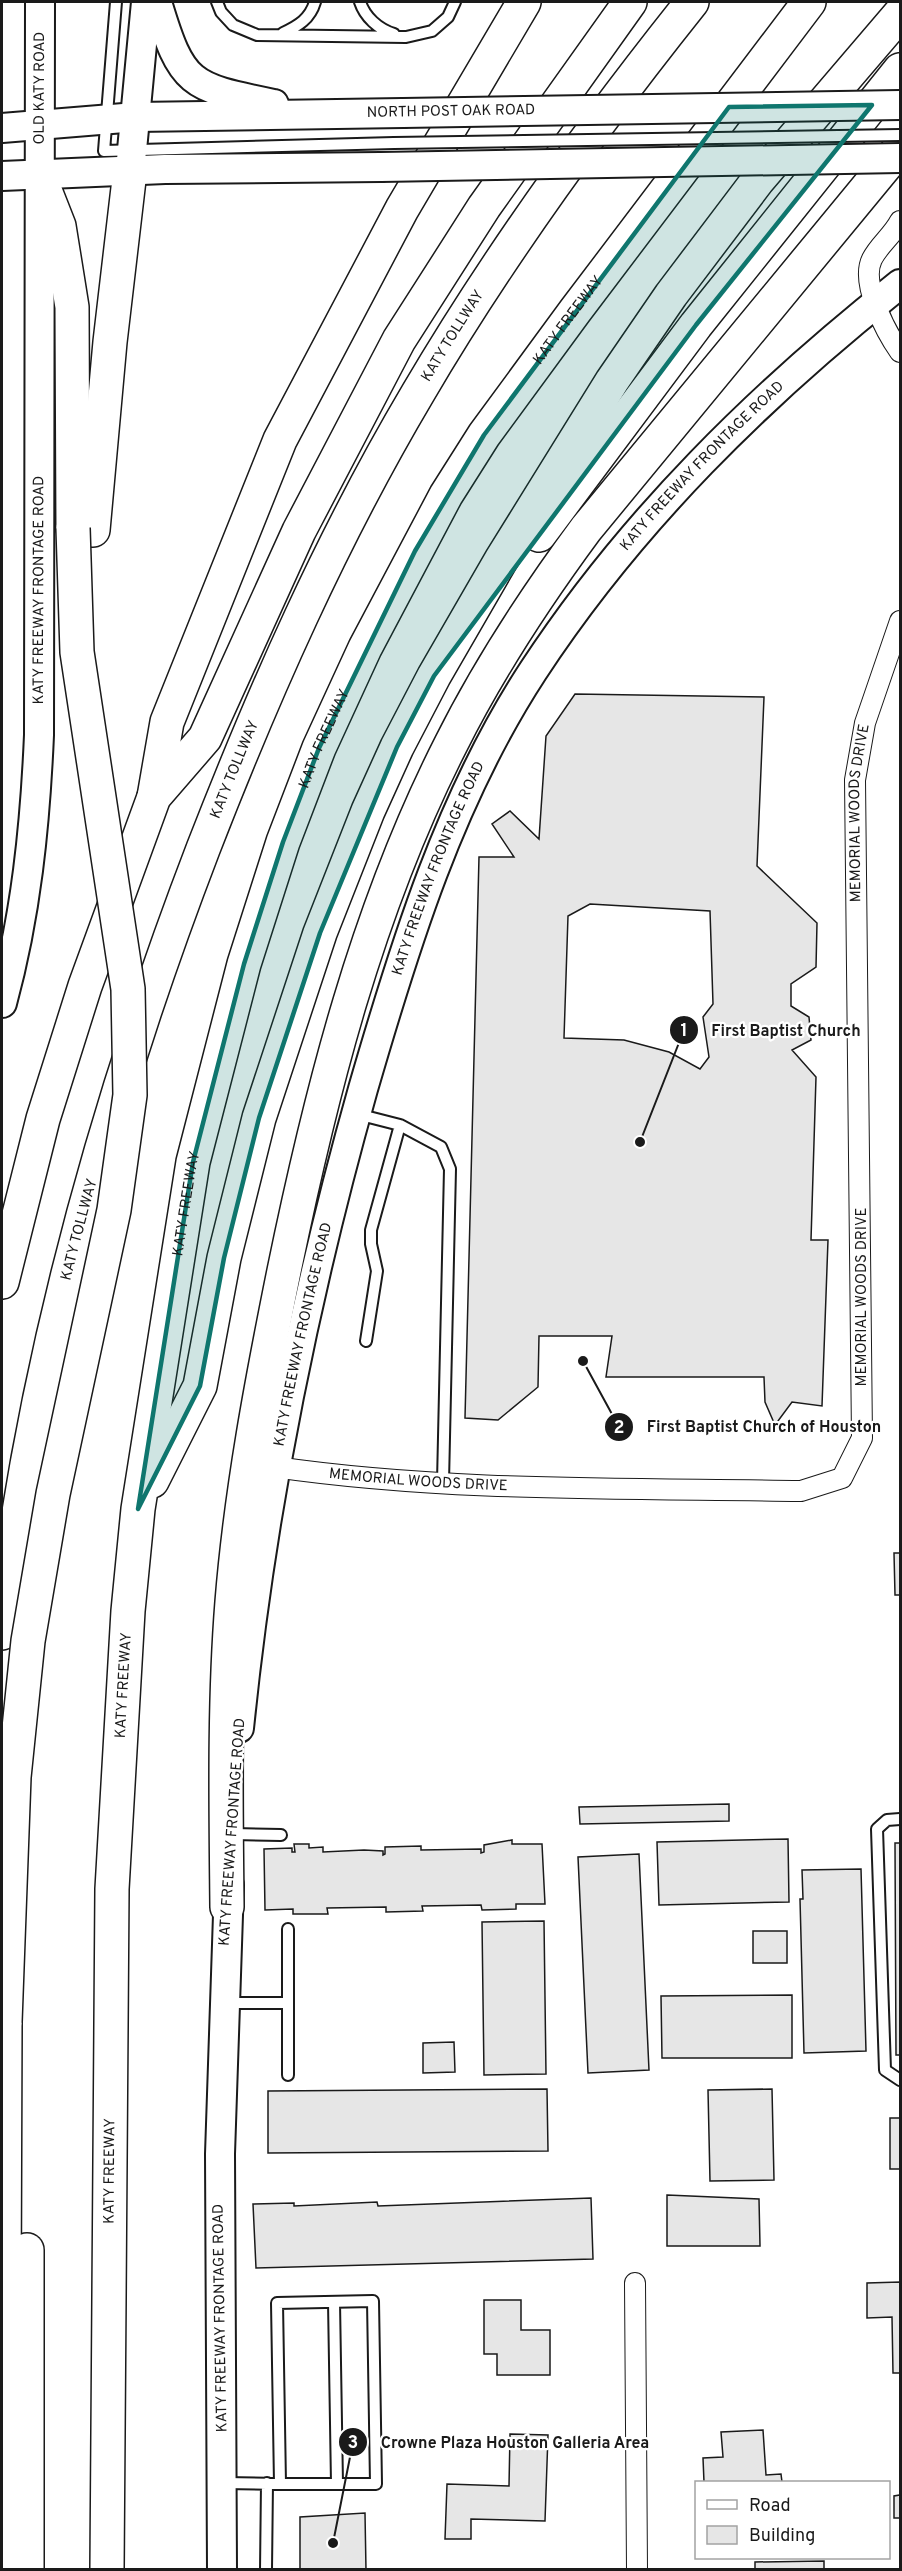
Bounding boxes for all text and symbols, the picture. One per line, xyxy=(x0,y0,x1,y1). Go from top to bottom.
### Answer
street label: OLD KATY ROAD xyxy=(30,32,49,145)
street label: NORTH POST OAK ROAD xyxy=(367,101,535,123)
street label: KATY FREEWAY xyxy=(529,272,608,369)
street label: KATY TOLLWAY xyxy=(417,286,489,385)
street label: KATY FREEWAY FRONTAGE ROAD xyxy=(616,377,788,555)
street label: KATY FREEWAY FRONTAGE ROAD xyxy=(30,476,49,704)
street label: KATY FREEWAY xyxy=(295,686,354,791)
street label: KATY TOLLWAY xyxy=(206,717,264,822)
street label: MEMORIAL WOODS DRIVE xyxy=(845,722,874,902)
street label: KATY FREEWAY FRONTAGE ROAD xyxy=(388,758,489,978)
callout: First Baptist Church xyxy=(669,1013,872,1047)
text: 1 xyxy=(680,1020,688,1043)
text: First Baptist Church xyxy=(711,1022,861,1042)
street label: KATY FREEWAY xyxy=(169,1149,205,1258)
street label: KATY TOLLWAY xyxy=(57,1176,102,1283)
street label: MEMORIAL WOODS DRIVE xyxy=(853,1208,872,1386)
street label: KATY FREEWAY FRONTAGE ROAD xyxy=(270,1221,337,1448)
callout: First Baptist Church of Houston xyxy=(604,1410,893,1444)
text: 2 xyxy=(613,1417,625,1440)
text: First Baptist Church of Houston xyxy=(647,1418,881,1438)
street label: MEMORIAL WOODS DRIVE xyxy=(328,1464,508,1496)
street label: KATY FREEWAY xyxy=(111,1631,136,1739)
street label: KATY FREEWAY FRONTAGE ROAD xyxy=(216,1717,250,1947)
street label: KATY FREEWAY xyxy=(100,2118,120,2224)
street label: KATY FREEWAY FRONTAGE ROAD xyxy=(210,2204,232,2432)
callout: Crowne Plaza Houston Galleria Area xyxy=(338,2425,661,2459)
text: 3 xyxy=(348,2432,358,2455)
text: Crowne Plaza Houston Galleria Area xyxy=(381,2434,649,2454)
legend xyxy=(695,2481,890,2559)
text: Road xyxy=(749,2495,791,2518)
text: Building xyxy=(749,2525,815,2548)

